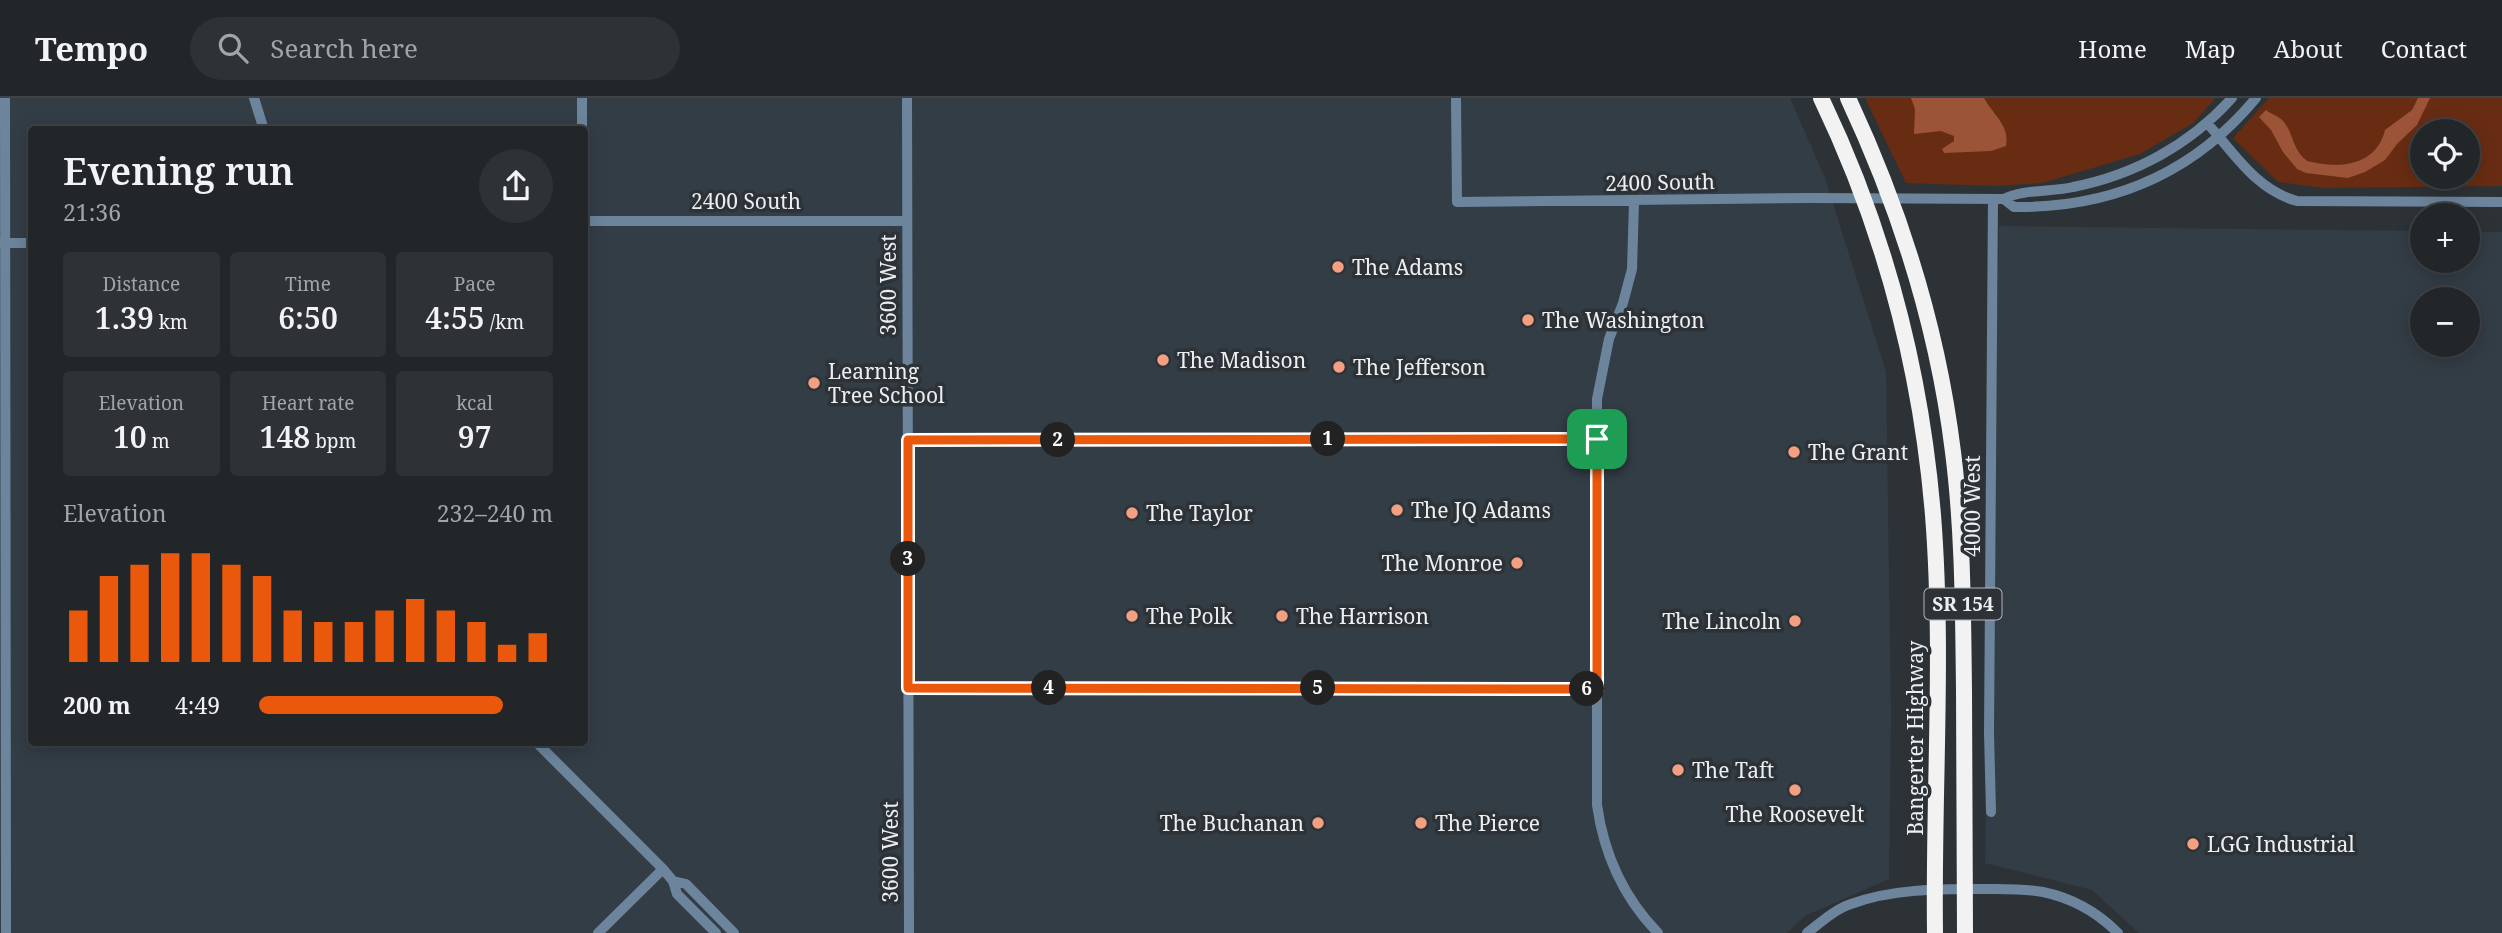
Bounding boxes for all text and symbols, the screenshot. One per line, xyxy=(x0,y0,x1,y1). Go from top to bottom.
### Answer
search box xyxy=(190,17,680,80)
text: Tempo xyxy=(35,26,148,71)
icon: search xyxy=(214,29,252,67)
text: Search here xyxy=(270,30,418,66)
text: Home xyxy=(2078,32,2147,65)
text: Map xyxy=(2185,32,2236,65)
text: About xyxy=(2274,32,2343,65)
text: Contact xyxy=(2381,32,2467,65)
map controls xyxy=(2410,119,2480,357)
button: locate xyxy=(2410,119,2480,189)
text: Evening run xyxy=(63,144,294,196)
button: share xyxy=(479,149,553,223)
street label: 2400 South xyxy=(1605,167,1715,197)
street label: 2400 South xyxy=(691,187,801,215)
text: 21:36 xyxy=(63,196,121,228)
button: + xyxy=(2410,203,2480,273)
street label: 3600 West xyxy=(874,234,902,336)
place label: The Adams xyxy=(1352,253,1463,281)
marker: The Adams xyxy=(1330,259,1346,275)
text: Distance xyxy=(103,271,180,297)
text: Time xyxy=(285,271,331,297)
text: Pace xyxy=(454,271,496,297)
button: − xyxy=(2410,287,2480,357)
text: 1.39 xyxy=(95,297,154,338)
text: 6:50 xyxy=(278,297,338,338)
text: 4:55 xyxy=(425,297,485,338)
place label: The Washington xyxy=(1542,306,1705,334)
text: km xyxy=(154,309,188,335)
text: /km xyxy=(485,309,524,335)
marker: The Washington xyxy=(1520,312,1536,328)
place label: The Madison xyxy=(1177,346,1306,374)
marker: The Madison xyxy=(1155,352,1171,368)
place label: The Jefferson xyxy=(1353,353,1486,381)
place label: Learning Tree School xyxy=(828,357,945,409)
marker: The Jefferson xyxy=(1331,359,1347,375)
marker: Learning Tree School xyxy=(806,375,822,391)
text: Elevation xyxy=(99,390,184,416)
text: Heart rate xyxy=(262,390,354,416)
text: kcal xyxy=(456,390,493,416)
pin xyxy=(1567,409,1627,469)
text: 10 xyxy=(113,416,147,457)
text: 148 xyxy=(260,416,310,457)
text: 97 xyxy=(458,416,492,457)
icon: arrive xyxy=(1578,420,1616,458)
pin: 2 xyxy=(1040,422,1076,458)
pin: 1 xyxy=(1310,422,1346,456)
text: 1 xyxy=(1322,425,1333,451)
text: 2 xyxy=(1052,426,1063,452)
text: m xyxy=(147,428,170,454)
text: bpm xyxy=(310,428,356,454)
place label: The Grant xyxy=(1808,438,1908,466)
marker: The Grant xyxy=(1786,444,1802,460)
street label: 4000 West xyxy=(1958,455,1986,557)
place label: The JQ Adams xyxy=(1411,496,1551,524)
text: Elevation xyxy=(63,497,167,529)
text: 232–240 m xyxy=(437,497,553,529)
place label: The Taylor xyxy=(1146,499,1253,527)
marker: The JQ Adams xyxy=(1389,502,1405,518)
marker: The Taylor xyxy=(1124,505,1140,521)
pin: 3 xyxy=(890,542,926,576)
text: 3 xyxy=(902,545,913,571)
place label: The Monroe xyxy=(1381,549,1503,577)
marker: The Monroe xyxy=(1509,555,1525,571)
road number: SR 154 xyxy=(1924,589,2002,620)
place label: The Polk xyxy=(1146,602,1233,630)
place label: The Harrison xyxy=(1296,602,1429,630)
place label: The Lincoln xyxy=(1662,607,1781,635)
marker: The Polk xyxy=(1124,608,1140,624)
marker: The Harrison xyxy=(1274,608,1290,624)
marker: The Lincoln xyxy=(1787,613,1803,629)
street label: Bangerter Highway xyxy=(1901,640,1929,835)
pin: 4 xyxy=(1032,670,1066,706)
pin: 5 xyxy=(1300,670,1336,706)
pin: 6 xyxy=(1570,672,1604,706)
text: 4 xyxy=(1043,674,1054,700)
text: 5 xyxy=(1312,674,1323,700)
text: 6 xyxy=(1581,675,1592,701)
text: 200 m xyxy=(63,689,131,721)
text: 4:49 xyxy=(175,689,220,721)
place label: The Taft xyxy=(1692,756,1774,784)
marker: The Taft xyxy=(1670,762,1686,778)
marker: The Roosevelt xyxy=(1787,782,1803,798)
place label: The Roosevelt xyxy=(1726,800,1864,828)
street label: 3600 West xyxy=(876,801,904,903)
place label: The Buchanan xyxy=(1160,809,1304,837)
place label: The Pierce xyxy=(1435,809,1540,837)
marker: The Buchanan xyxy=(1310,815,1326,831)
marker: The Pierce xyxy=(1413,815,1429,831)
place label: LGG Industrial xyxy=(2207,830,2355,858)
marker: LGG Industrial xyxy=(2185,836,2201,852)

